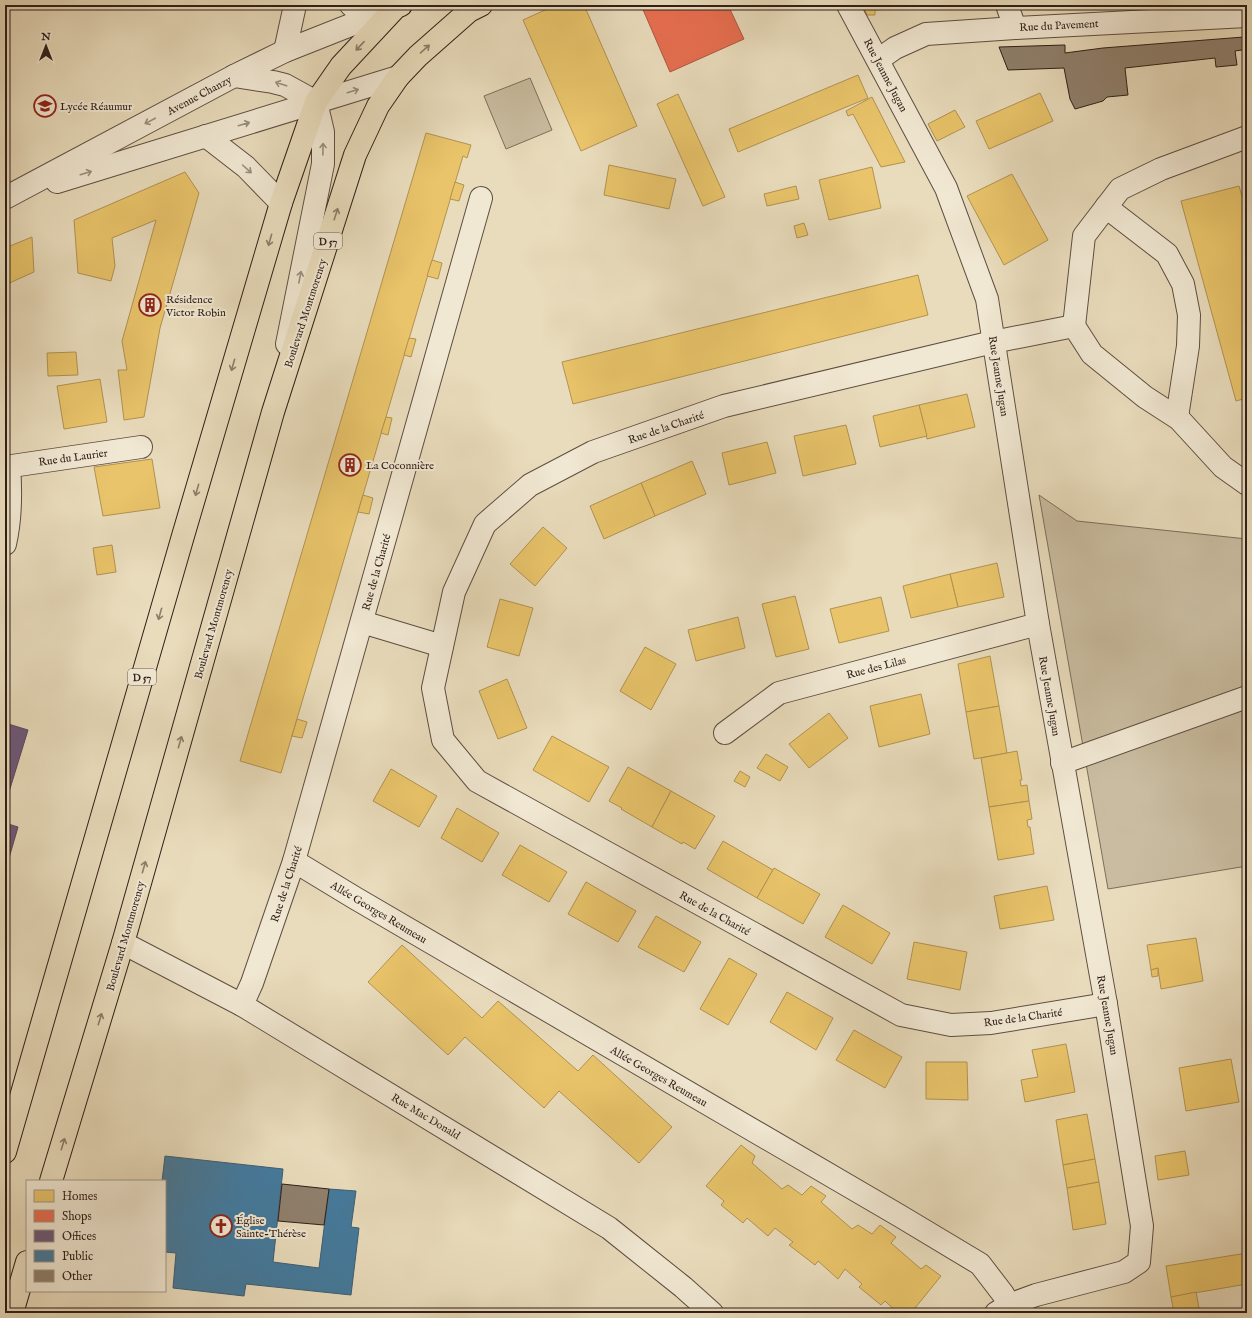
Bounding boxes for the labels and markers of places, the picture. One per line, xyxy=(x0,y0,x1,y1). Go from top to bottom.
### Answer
school or university icon: Lycée Réaumur xyxy=(32,93,58,119)
place label: Lycée Réaumur xyxy=(60,100,132,114)
building icon: Résidence Victor Robin xyxy=(137,292,163,318)
place label: Résidence Victor Robin xyxy=(165,293,226,320)
building icon: La Coconnière xyxy=(337,452,363,478)
place label: La Coconnière xyxy=(366,459,434,473)
church icon: Église Sainte-Thérèse xyxy=(208,1213,234,1239)
place label: Église Sainte-Thérèse xyxy=(236,1214,306,1241)

